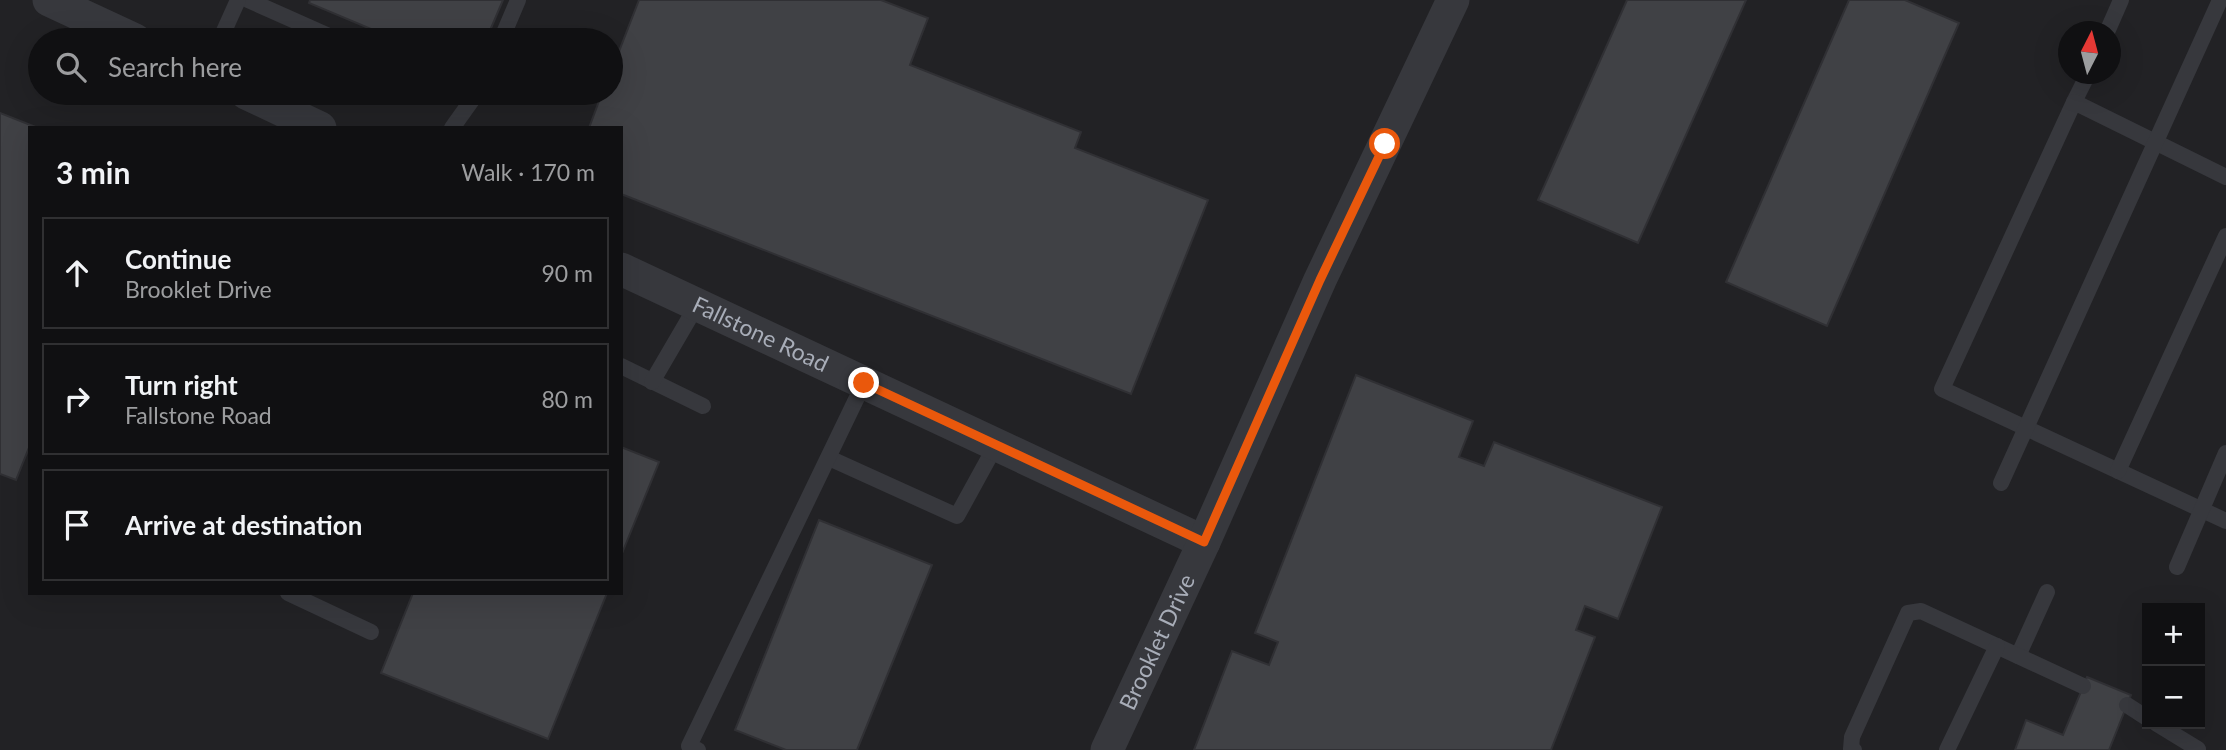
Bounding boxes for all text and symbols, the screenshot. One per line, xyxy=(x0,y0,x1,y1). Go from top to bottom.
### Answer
north arrow xyxy=(2058,21,2121,84)
search box xyxy=(28,28,623,105)
icon: search xyxy=(52,48,90,86)
text: Search here xyxy=(108,51,242,83)
route start xyxy=(1369,128,1400,159)
text: 3 min xyxy=(56,154,130,190)
text: Walk · 170 m xyxy=(461,158,595,186)
text: Continue xyxy=(125,243,231,275)
icon: ahead xyxy=(58,254,96,292)
text: 90 m xyxy=(542,259,593,287)
text: Brooklet Drive xyxy=(125,275,272,303)
street label: Fallstone Road xyxy=(688,290,833,377)
route end xyxy=(848,367,879,398)
text: Turn right xyxy=(125,369,238,401)
icon: right xyxy=(58,380,96,418)
text: 80 m xyxy=(542,385,593,413)
text: Fallstone Road xyxy=(125,401,272,429)
icon: arrive xyxy=(58,506,96,544)
text: Arrive at destination xyxy=(125,509,362,541)
street label: Brooklet Drive xyxy=(1113,569,1200,714)
map controls xyxy=(2142,603,2205,729)
button: + xyxy=(2142,603,2205,666)
button: − xyxy=(2142,666,2205,729)

